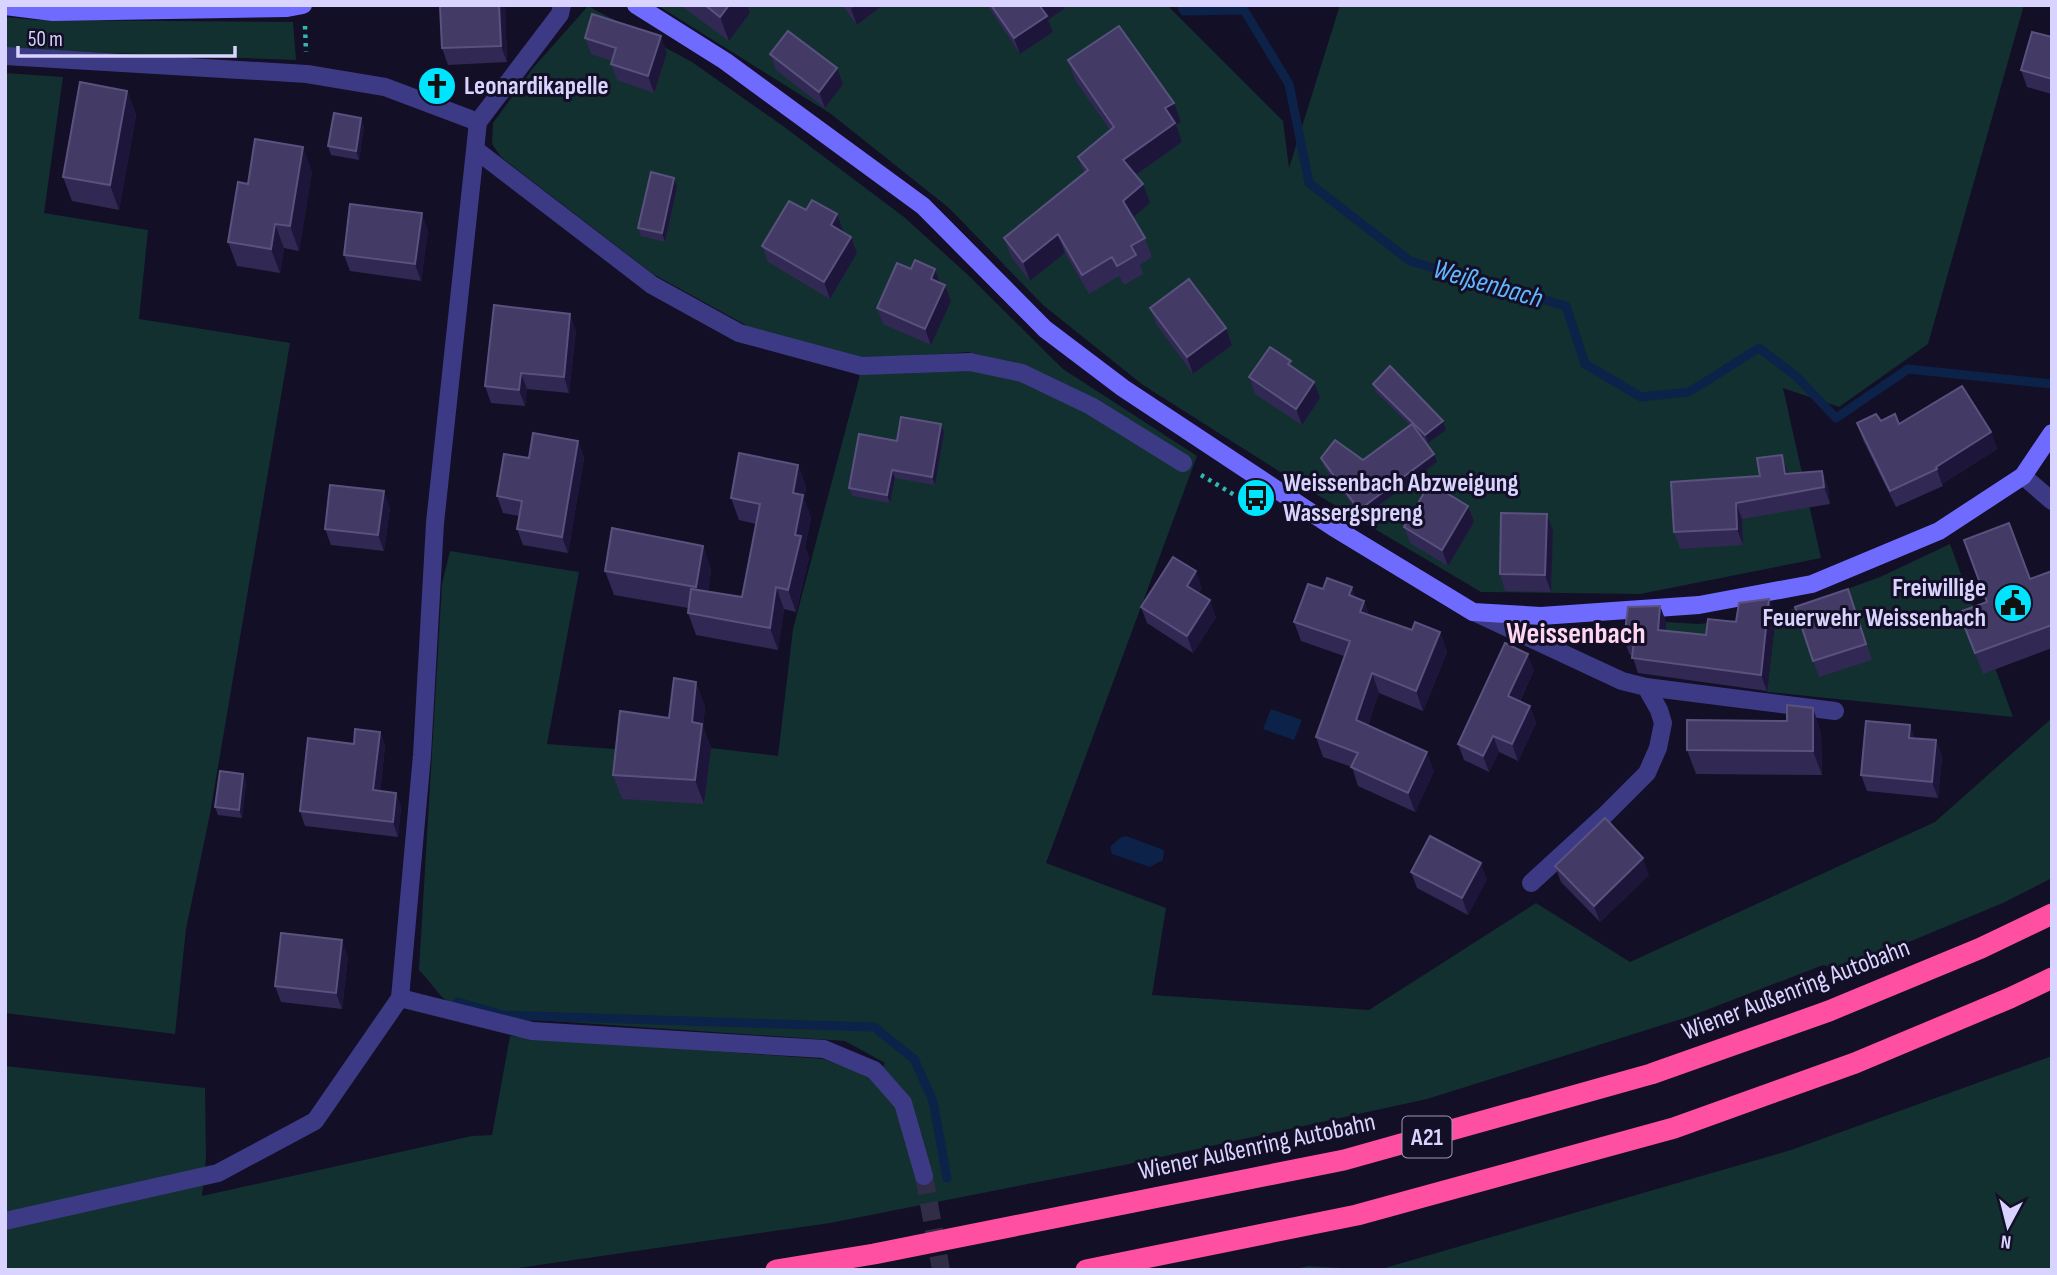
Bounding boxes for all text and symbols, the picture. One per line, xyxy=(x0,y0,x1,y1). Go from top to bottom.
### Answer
scale bar xyxy=(18,14,234,58)
text: 50 m xyxy=(28,27,63,52)
church icon: Leonardikapelle xyxy=(416,65,458,107)
place label: Leonardikapelle xyxy=(464,71,609,102)
water label: Weißenbach xyxy=(1429,253,1547,315)
place label: Weissenbach Abzweigung Wassergspreng xyxy=(1283,468,1518,529)
bus stop icon: Weissenbach Abzweigung Wassergspreng xyxy=(1235,477,1277,519)
place label: Freiwillige Feuerwehr Weissenbach xyxy=(1763,573,1986,634)
public building icon: Freiwillige Feuerwehr Weissenbach xyxy=(1992,582,2034,624)
district label: Weissenbach xyxy=(1506,616,1646,652)
street label: Wiener Außenring Autobahn xyxy=(1678,932,1914,1048)
street label: Wiener Außenring Autobahn xyxy=(1136,1107,1378,1187)
road number: A21 xyxy=(1402,1116,1452,1157)
north arrow xyxy=(1973,1191,2043,1261)
text: N xyxy=(2000,1229,2013,1253)

